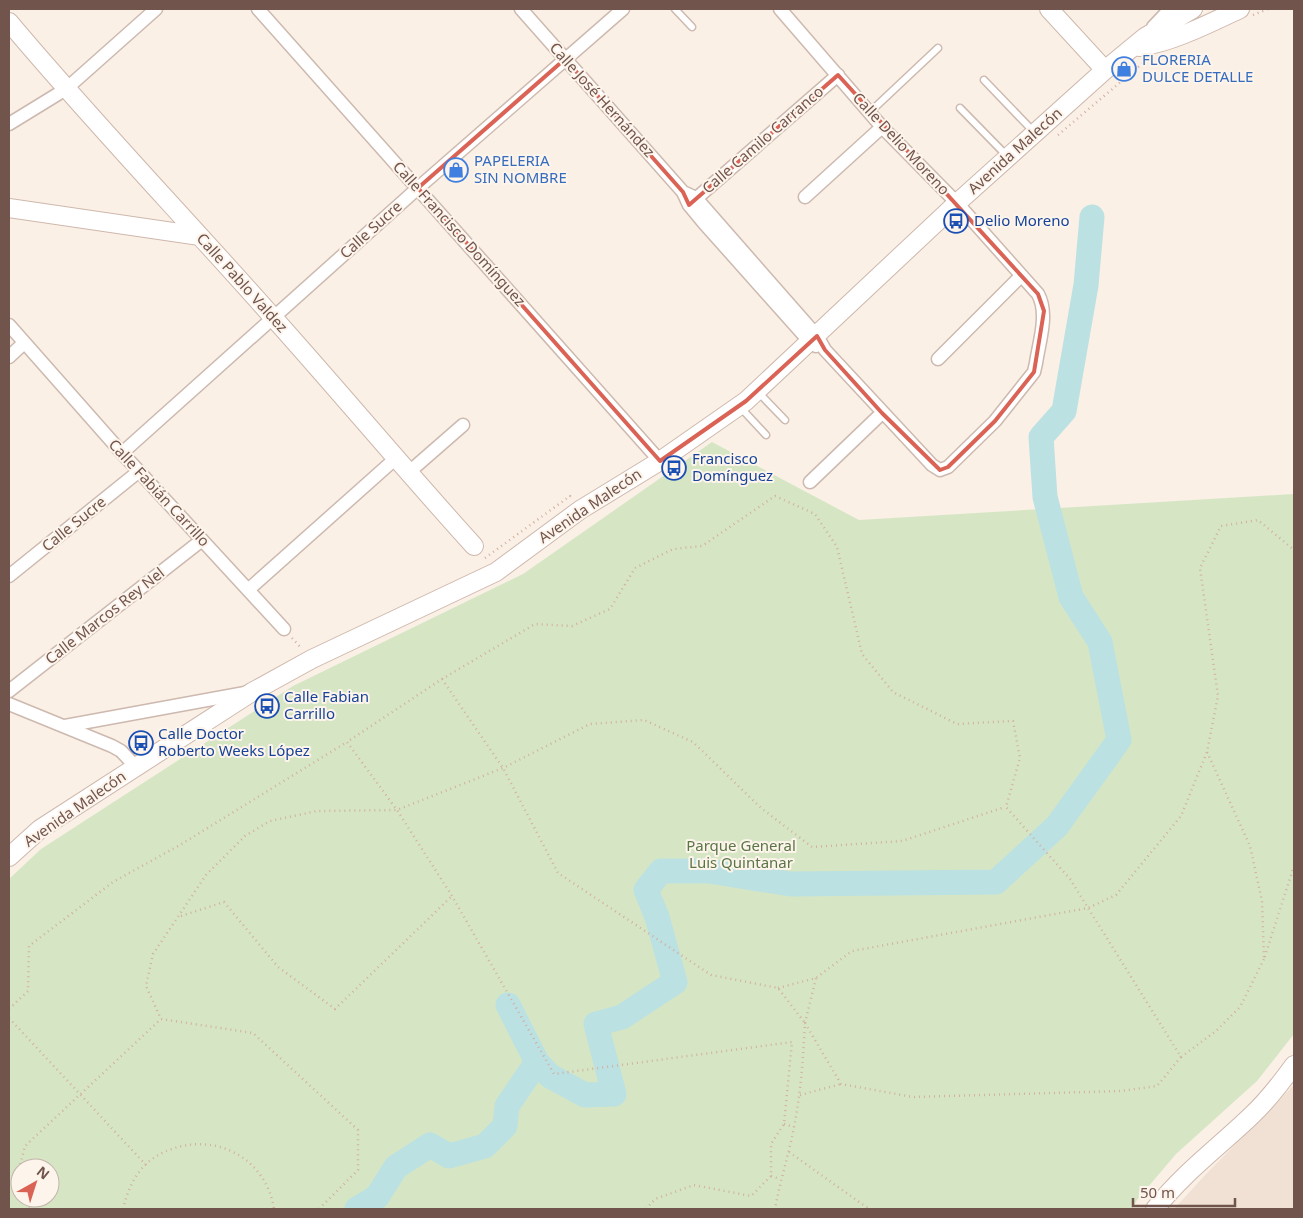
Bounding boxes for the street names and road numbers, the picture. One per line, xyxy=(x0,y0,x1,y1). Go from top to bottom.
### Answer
street label: Calle José Hernández xyxy=(546,38,660,161)
street label: Calle Camilo Carranco xyxy=(697,81,827,197)
street label: Calle Delio Moreno xyxy=(849,88,955,199)
street label: Avenida Malecón xyxy=(963,103,1066,198)
street label: Calle Francisco Domínguez xyxy=(389,156,530,310)
street label: Calle Sucre xyxy=(335,196,406,262)
street label: Calle Pablo Valdez xyxy=(193,228,293,336)
street label: Calle Fabián Carrillo xyxy=(105,434,215,550)
street label: Avenida Malecón xyxy=(534,463,645,547)
street label: Calle Sucre xyxy=(37,491,110,555)
street label: Calle Marcos Rey Nel xyxy=(41,562,168,668)
street label: Avenida Malecón xyxy=(19,766,129,851)

